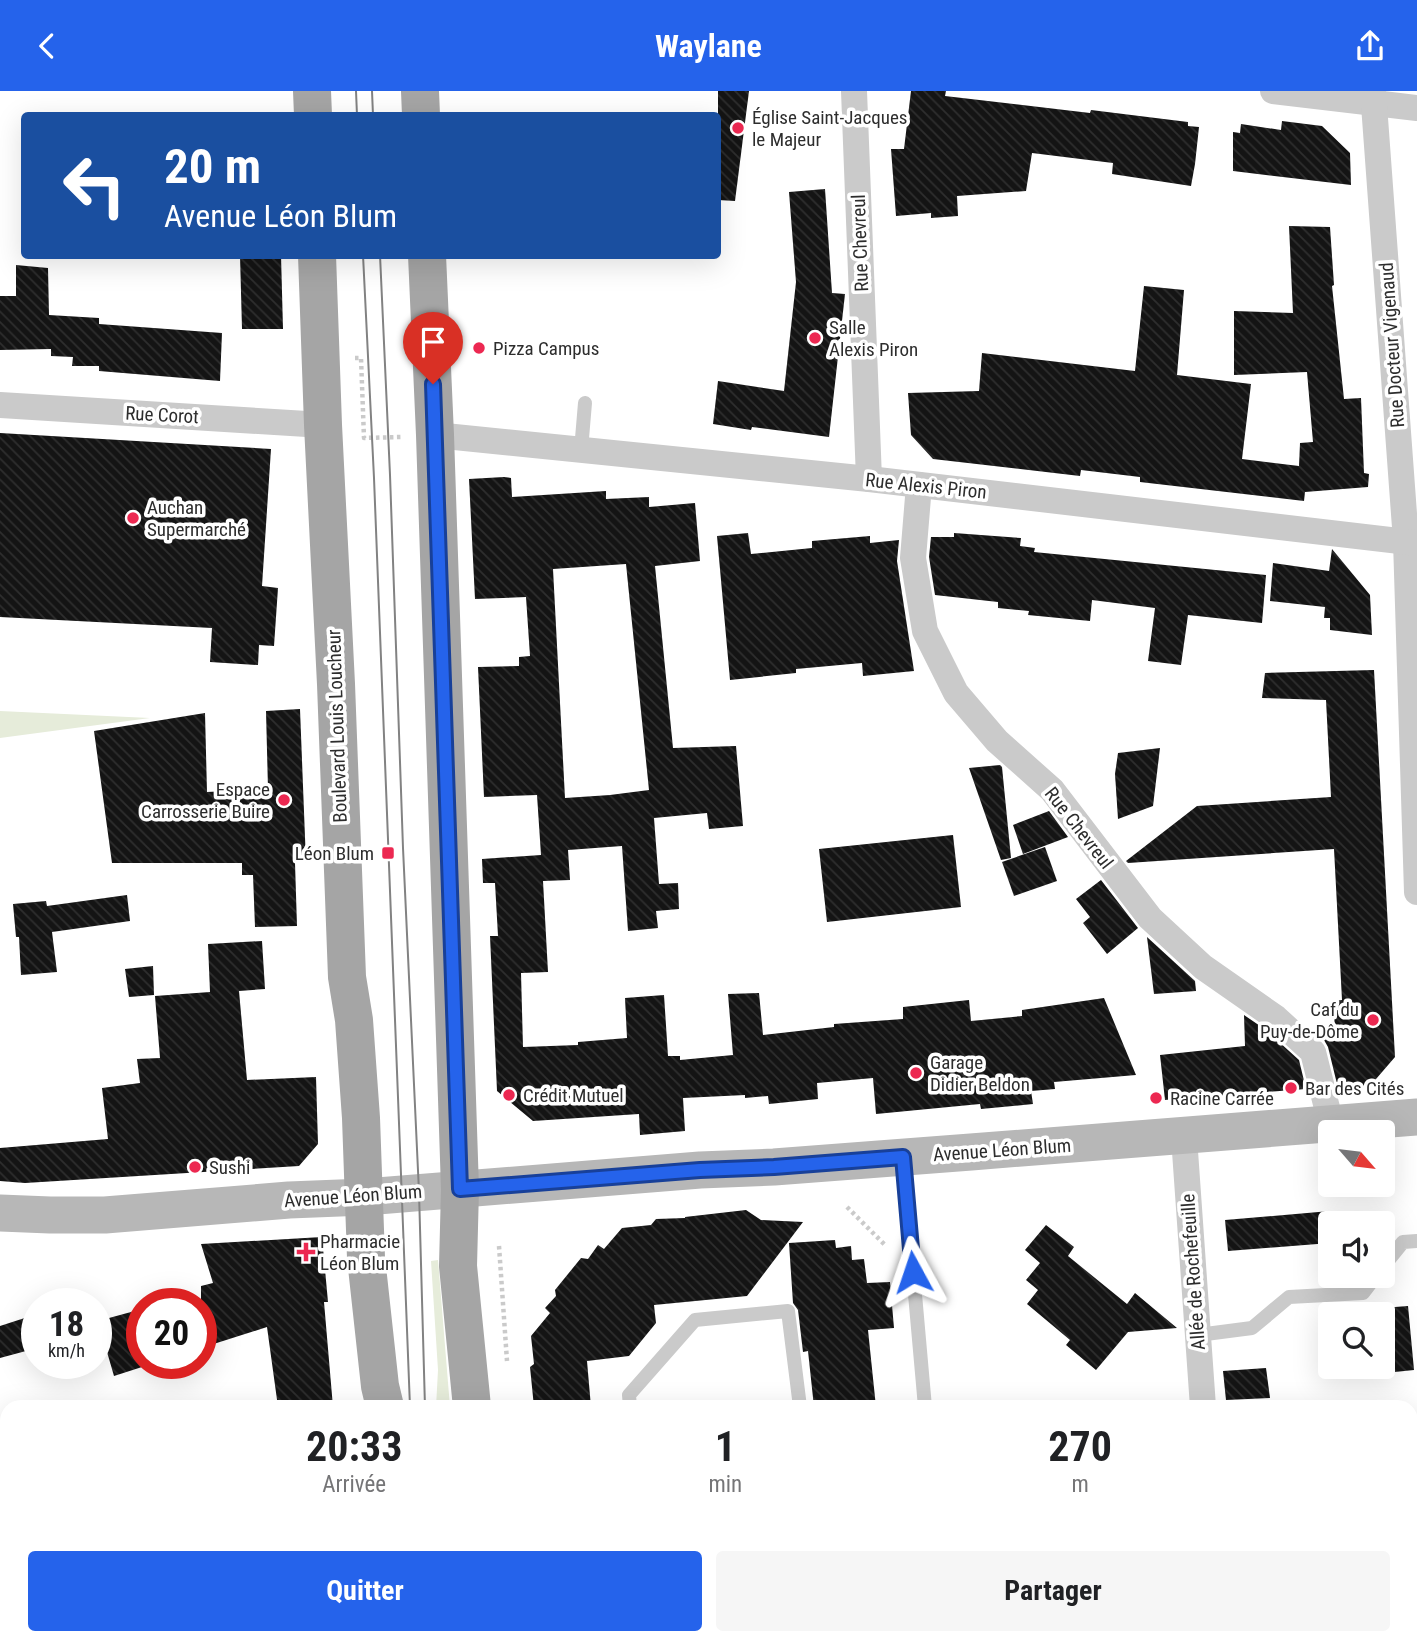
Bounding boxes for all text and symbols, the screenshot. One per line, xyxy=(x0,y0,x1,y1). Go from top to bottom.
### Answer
icon: back xyxy=(28,27,66,65)
text: Waylane xyxy=(655,27,762,65)
icon: share xyxy=(1351,27,1389,65)
place label: Église Saint-Jacques le Majeur xyxy=(752,106,907,151)
marker: Église Saint-Jacques le Majeur xyxy=(730,120,746,136)
text: 20 m xyxy=(164,138,261,195)
icon: left xyxy=(49,140,140,231)
street label: Rue Chevreul xyxy=(847,194,873,292)
text: Avenue Léon Blum xyxy=(164,197,397,235)
street label: Rue Docteur Vigenaud xyxy=(1375,262,1409,428)
pin xyxy=(403,312,463,384)
place label: Salle Alexis Piron xyxy=(829,316,918,361)
icon: arrive xyxy=(414,323,452,361)
marker: Salle Alexis Piron xyxy=(807,330,823,346)
place label: Pizza Campus xyxy=(493,337,599,360)
marker: Pizza Campus xyxy=(471,340,487,356)
street label: Rue Corot xyxy=(125,402,199,428)
street label: Rue Alexis Piron xyxy=(864,468,988,504)
place label: Auchan Supermarché xyxy=(147,496,246,541)
marker: Auchan Supermarché xyxy=(125,510,141,526)
street label: Boulevard Louis Loucheur xyxy=(322,629,352,823)
place label: Espace Carrosserie Buire xyxy=(141,778,270,823)
street label: Rue Chevreul xyxy=(1040,783,1118,873)
marker: Espace Carrosserie Buire xyxy=(276,792,292,808)
place label: Léon Blum xyxy=(295,842,374,865)
marker: Léon Blum xyxy=(380,845,396,861)
place label: Caf du Puy-de-Dôme xyxy=(1260,998,1359,1043)
marker: Caf du Puy-de-Dôme xyxy=(1365,1012,1381,1028)
place label: Garage Didier Beldon xyxy=(930,1051,1030,1096)
marker: Garage Didier Beldon xyxy=(908,1065,924,1081)
place label: Bar des Cités xyxy=(1305,1077,1404,1100)
marker: Bar des Cités xyxy=(1283,1080,1299,1096)
place label: Crédit Mutuel xyxy=(523,1084,624,1107)
marker: Crédit Mutuel xyxy=(501,1087,517,1103)
place label: Racine Carrée xyxy=(1170,1087,1274,1110)
marker: Racine Carrée xyxy=(1148,1090,1164,1106)
north arrow xyxy=(1318,1120,1395,1197)
map controls xyxy=(1318,1120,1395,1379)
street label: Avenue Léon Blum xyxy=(932,1134,1072,1166)
place label: Sushi xyxy=(209,1156,250,1179)
marker: Sushi xyxy=(187,1159,203,1175)
street label: Avenue Léon Blum xyxy=(283,1180,423,1212)
street label: Allée de Rochefeuille xyxy=(1176,1193,1210,1351)
button: sound xyxy=(1318,1211,1395,1288)
place label: Pharmacie Léon Blum xyxy=(320,1230,400,1275)
position arrow xyxy=(876,1235,950,1309)
marker: Pharmacie Léon Blum xyxy=(298,1244,314,1260)
speed limit sign: 20 xyxy=(126,1288,217,1379)
button: search xyxy=(1318,1302,1395,1379)
text: 18 xyxy=(49,1304,84,1345)
text: km/h xyxy=(48,1340,85,1361)
text: 20:33 xyxy=(306,1422,402,1471)
text: 1 xyxy=(715,1422,736,1471)
text: 270 xyxy=(1048,1422,1112,1471)
text: Arrivée xyxy=(322,1471,386,1498)
text: min xyxy=(708,1471,742,1498)
text: m xyxy=(1071,1471,1089,1498)
button: Quitter xyxy=(28,1551,702,1631)
button: Partager xyxy=(716,1551,1390,1631)

